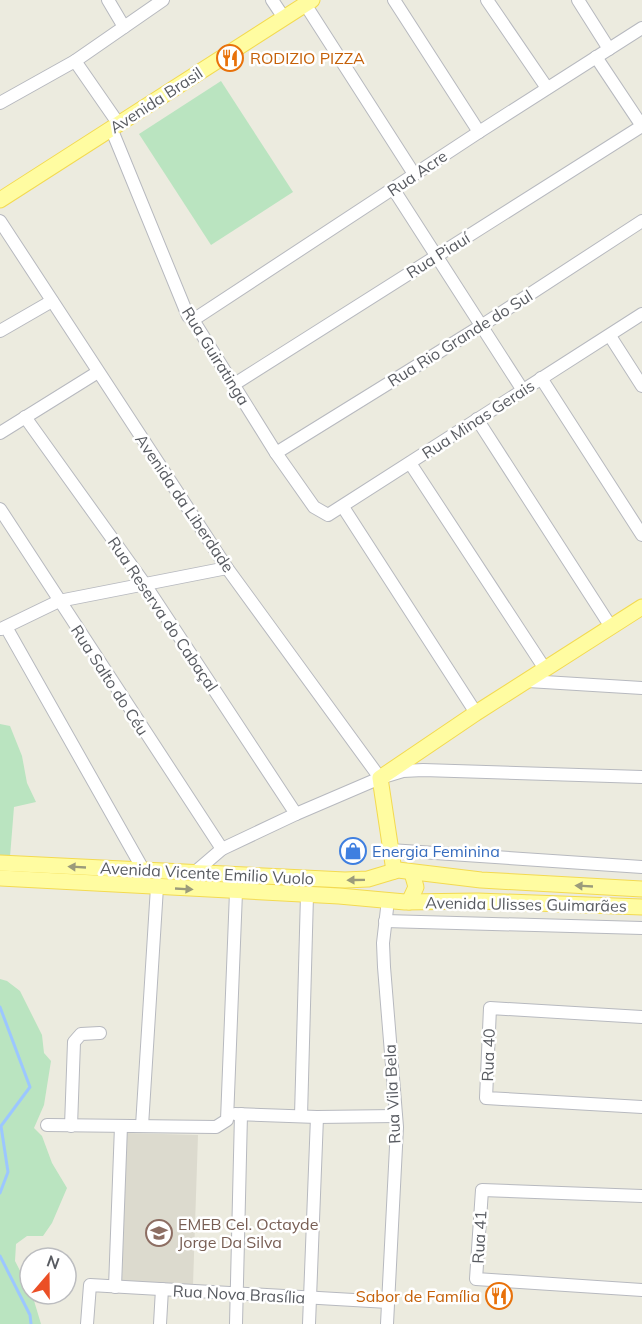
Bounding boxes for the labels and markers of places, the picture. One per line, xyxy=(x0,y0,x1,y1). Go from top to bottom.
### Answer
restaurant icon: RODIZIO PIZZA xyxy=(215,43,245,73)
place label: RODIZIO PIZZA xyxy=(250,48,365,68)
shop icon: Energia Feminina xyxy=(338,836,368,866)
place label: Energia Feminina xyxy=(372,841,500,861)
place label: EMEB Cel. Octayde Jorge Da Silva xyxy=(178,1214,318,1252)
school or university icon: EMEB Cel. Octayde Jorge Da Silva xyxy=(144,1218,174,1248)
restaurant icon: Sabor de Família xyxy=(484,1281,514,1311)
place label: Sabor de Família xyxy=(356,1286,480,1306)

